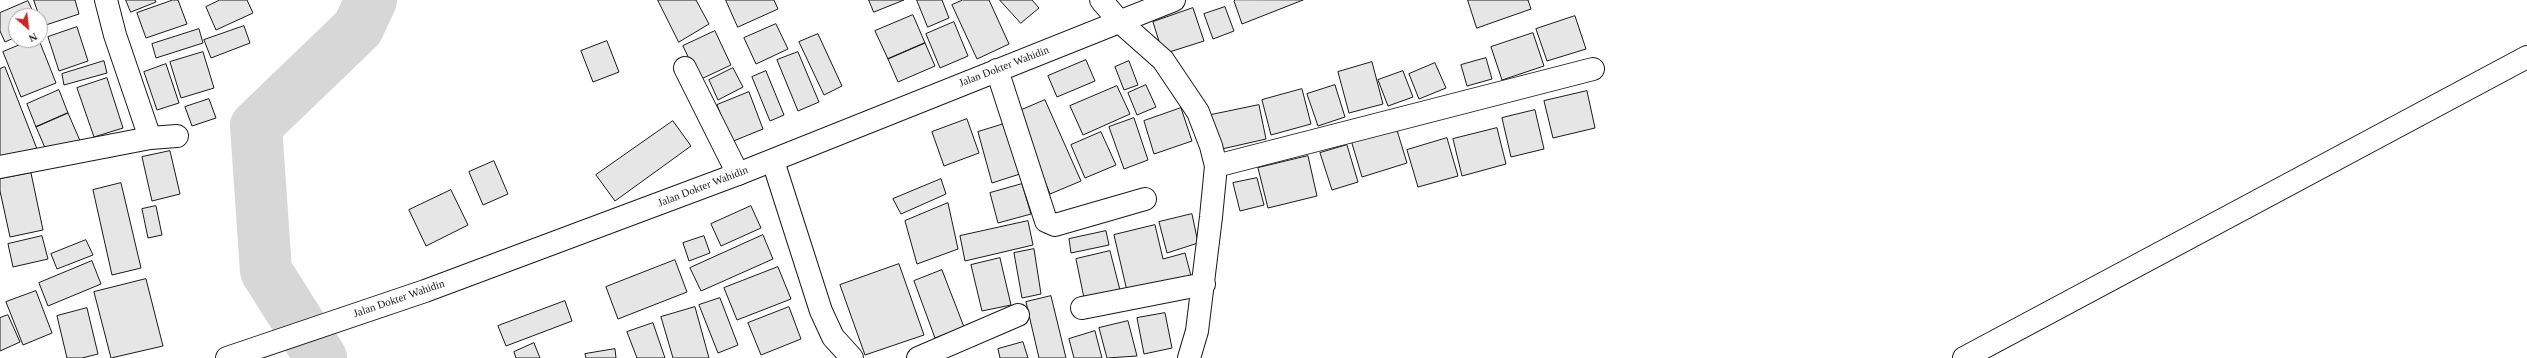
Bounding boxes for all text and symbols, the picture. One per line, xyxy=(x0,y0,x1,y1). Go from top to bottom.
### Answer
north arrow xyxy=(8,8,48,48)
text: N xyxy=(27,31,39,45)
street label: Jalan Dokter Wahidin xyxy=(957,44,1051,90)
street label: Jalan Dokter Wahidin xyxy=(656,164,750,210)
street label: Jalan Dokter Wahidin xyxy=(352,277,446,321)

